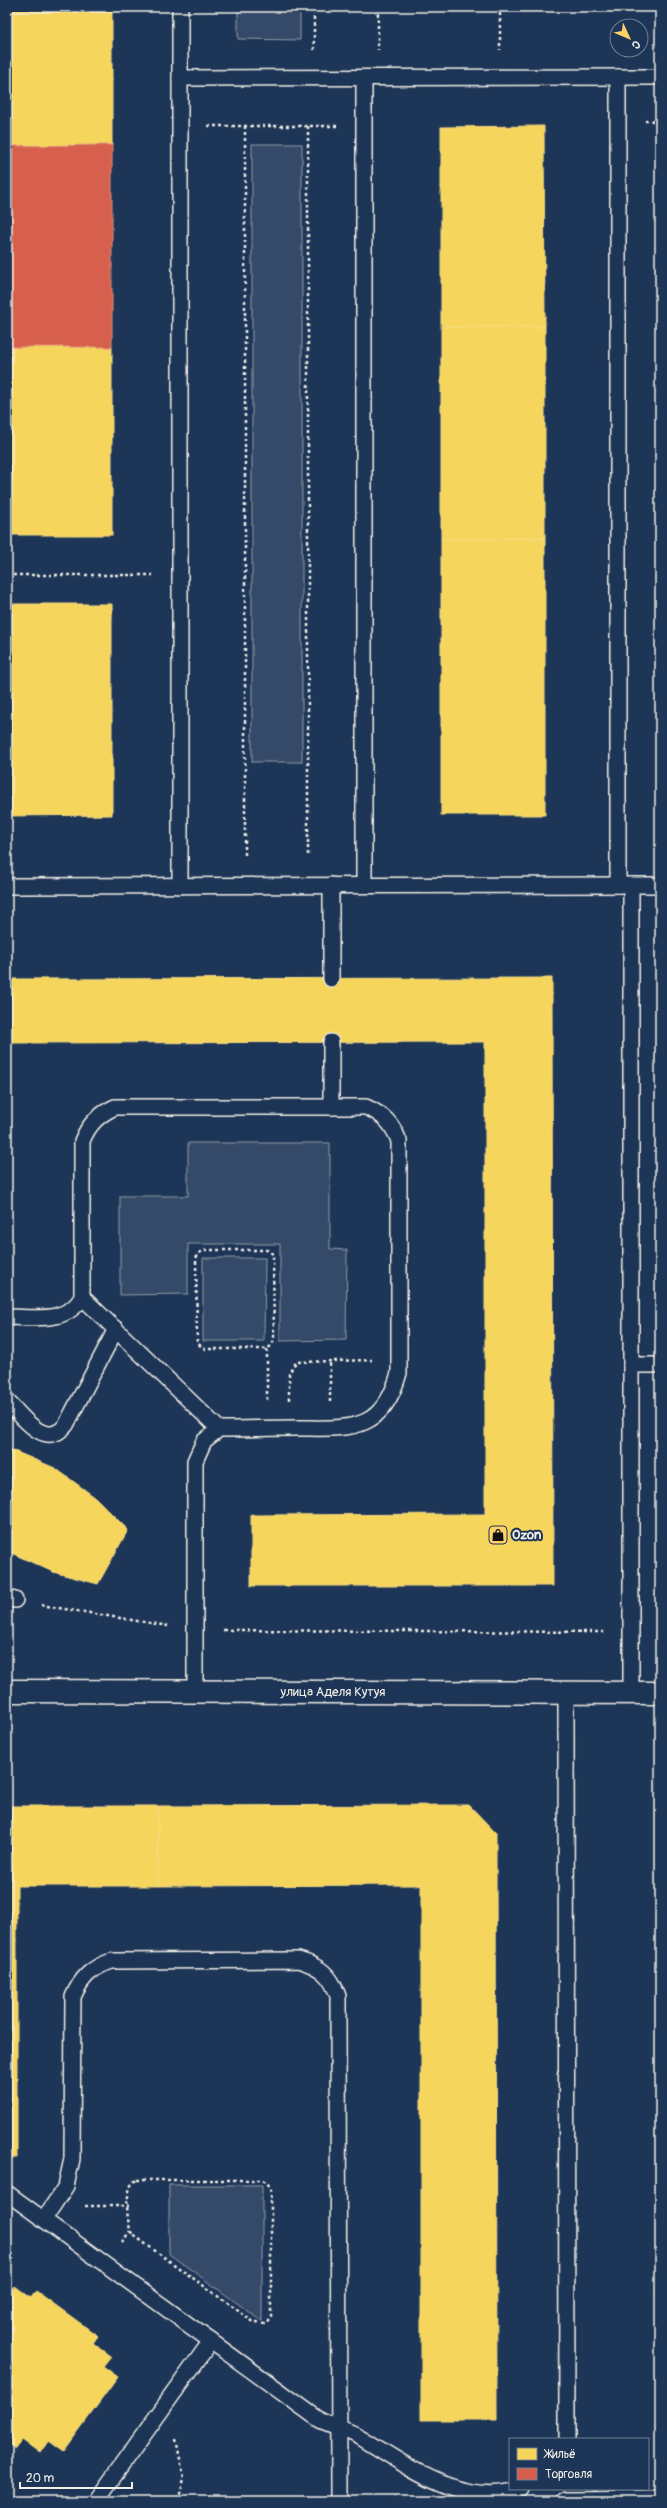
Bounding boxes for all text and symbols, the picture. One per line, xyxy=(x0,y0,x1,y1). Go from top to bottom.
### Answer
north arrow xyxy=(609,18,649,58)
text: С xyxy=(629,38,643,52)
shop icon: Ozon xyxy=(487,1524,509,1546)
place label: Ozon xyxy=(512,1527,542,1543)
street label: улица Аделя Кутуя xyxy=(280,1684,385,1700)
legend xyxy=(509,2438,649,2490)
text: Жильё xyxy=(543,2447,576,2462)
scale bar xyxy=(20,2464,132,2490)
text: Торговля xyxy=(545,2467,593,2482)
text: 20 m xyxy=(26,2471,55,2486)

